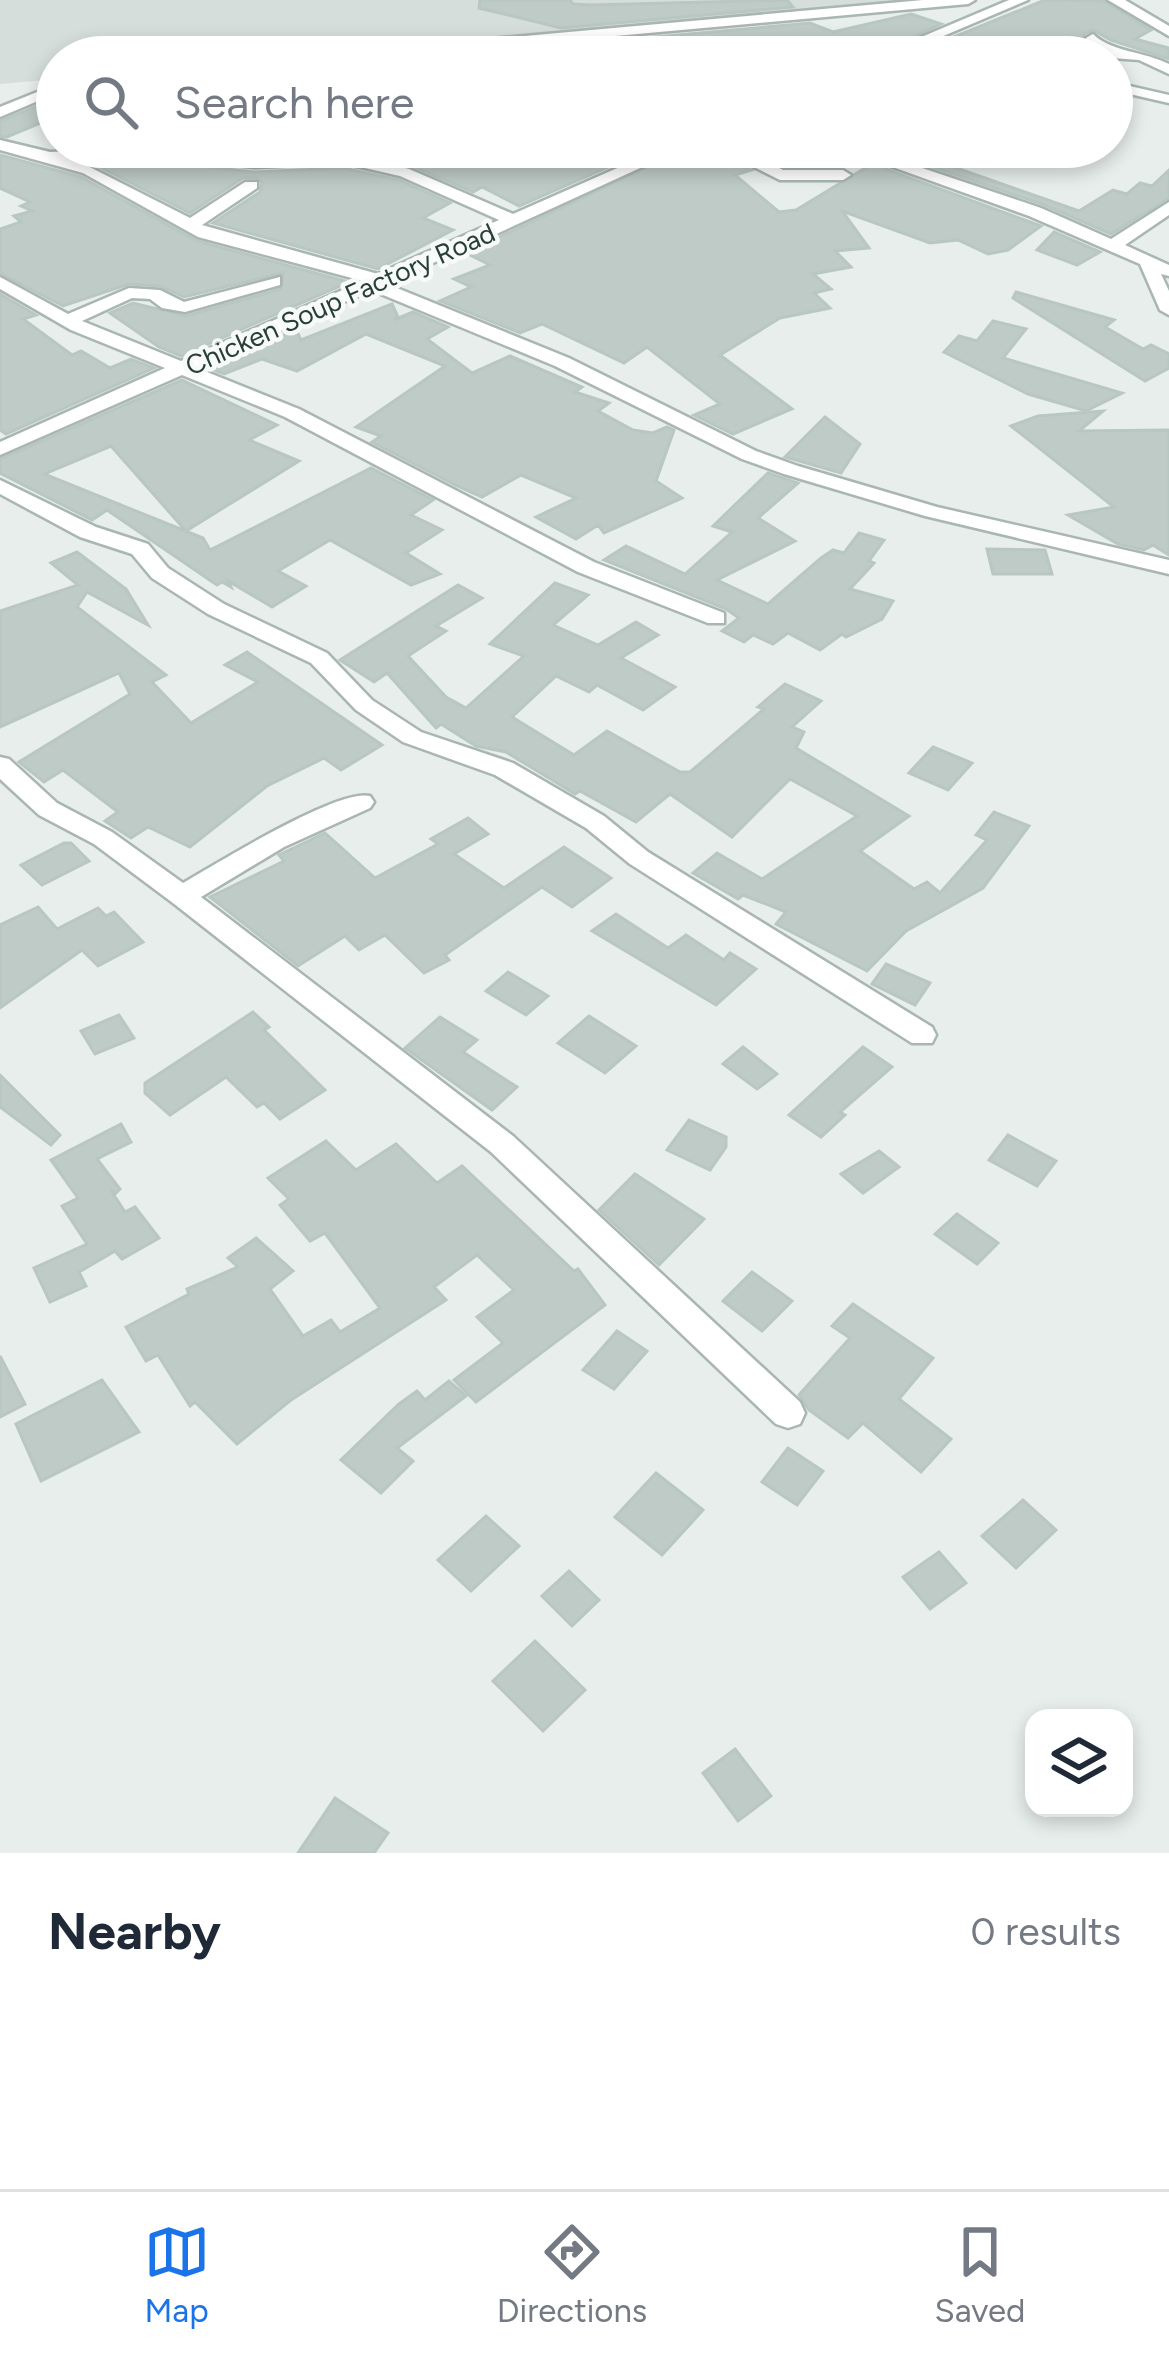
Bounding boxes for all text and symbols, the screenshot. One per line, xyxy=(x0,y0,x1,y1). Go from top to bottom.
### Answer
search box xyxy=(36,36,1133,168)
icon: search xyxy=(78,69,144,135)
text: Search here xyxy=(174,75,414,129)
street label: Chicken Soup Factory Road xyxy=(180,216,500,382)
map controls xyxy=(1025,1709,1133,1817)
button: layers xyxy=(1025,1709,1133,1817)
text: Nearby xyxy=(48,1901,221,1962)
text: 0 results xyxy=(970,1908,1121,1955)
tab: Map xyxy=(144,2219,210,2330)
tab: Directions xyxy=(497,2219,647,2330)
tab: Saved xyxy=(934,2219,1025,2330)

